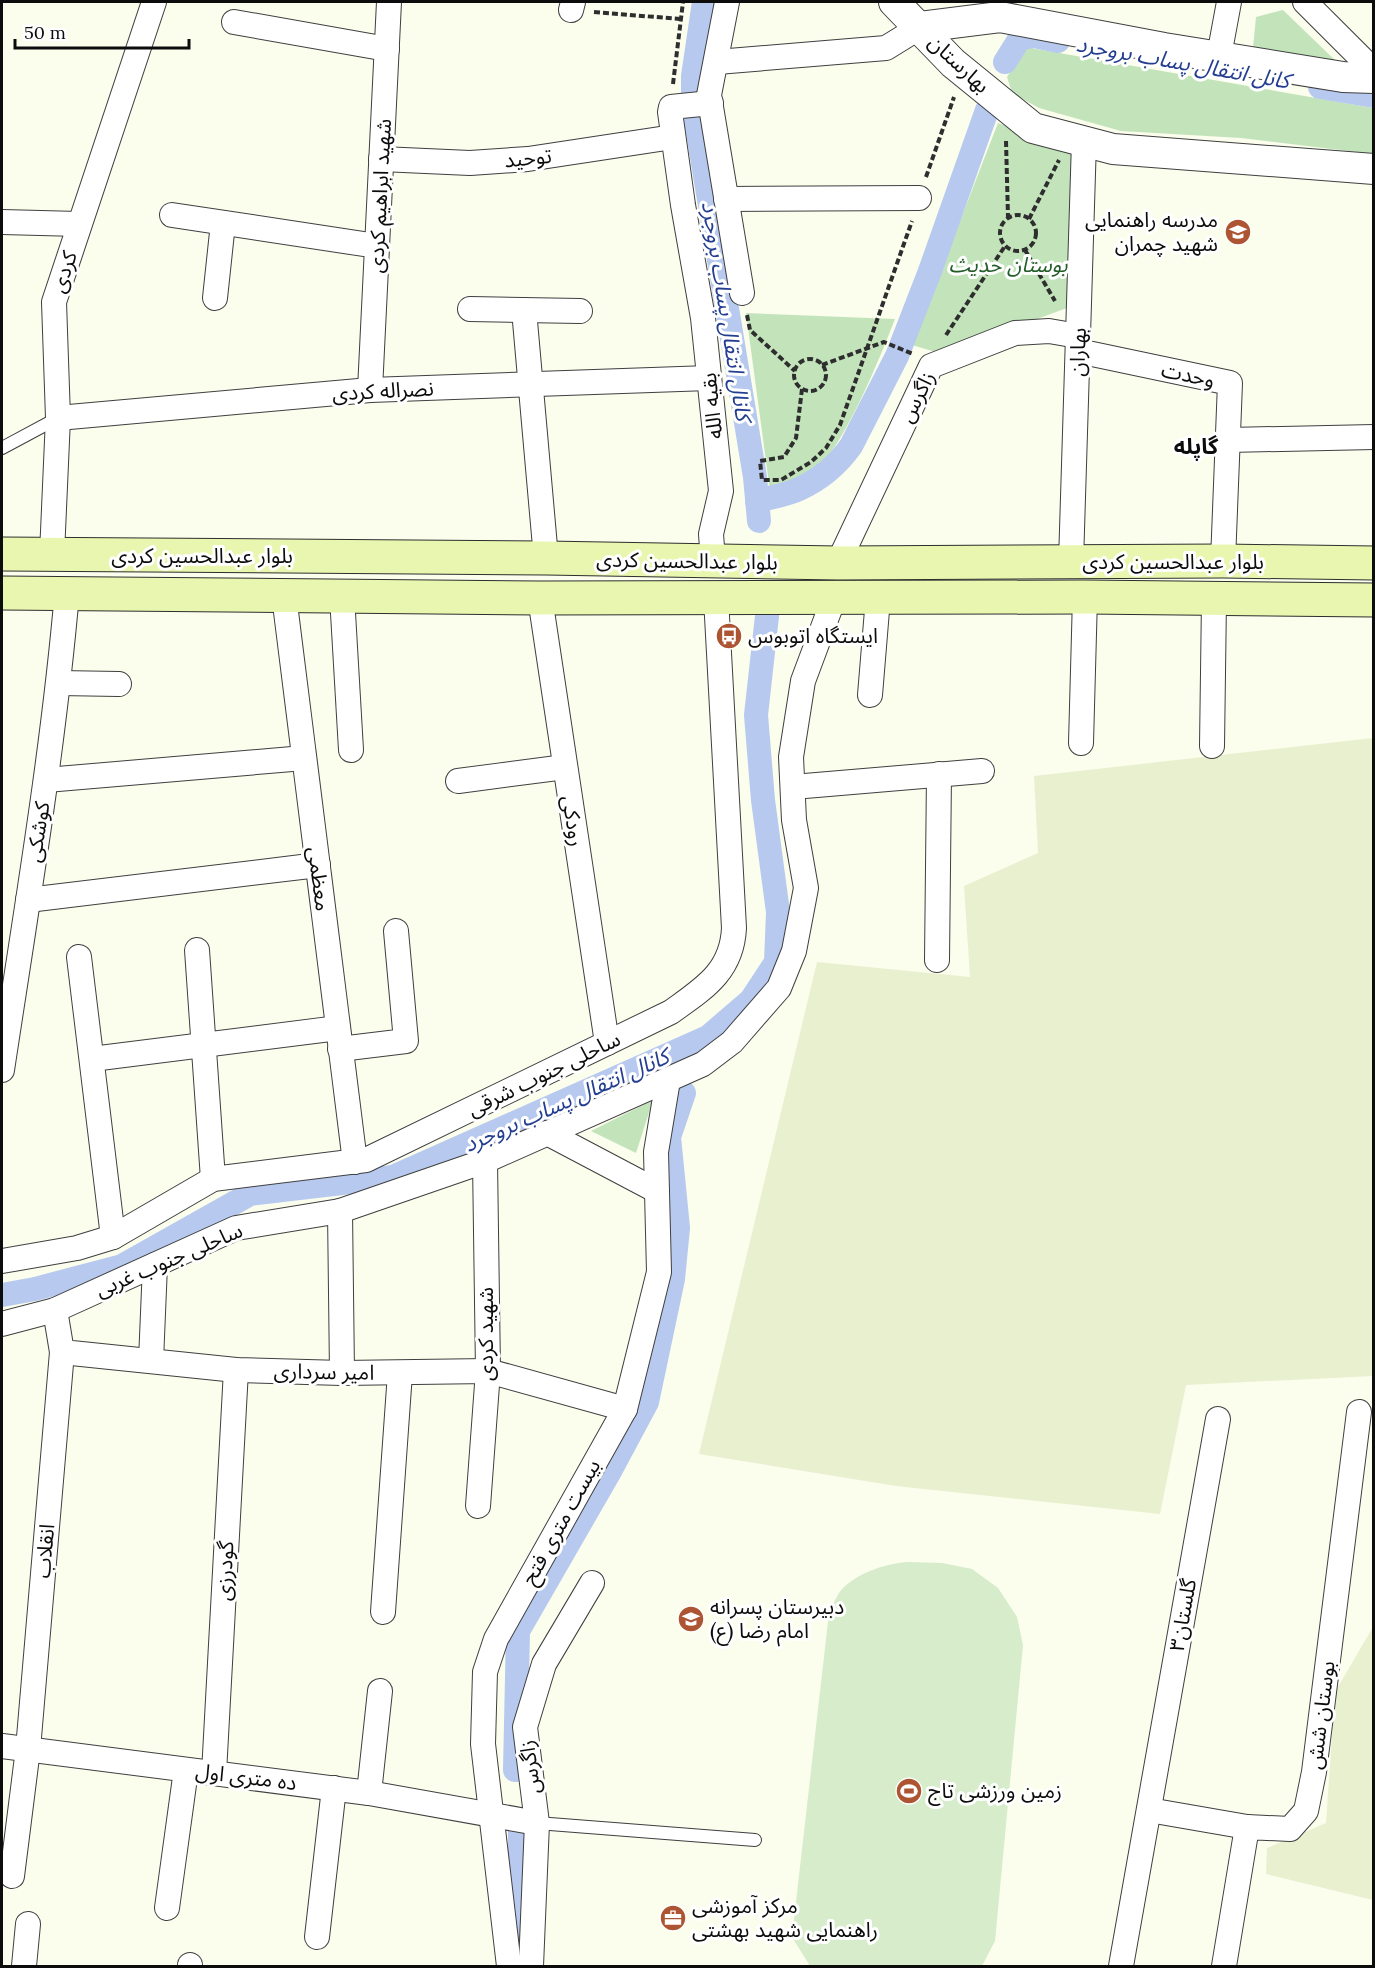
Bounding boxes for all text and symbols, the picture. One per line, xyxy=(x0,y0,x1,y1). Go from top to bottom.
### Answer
scale bar xyxy=(15,12,189,50)
text: 50 m xyxy=(24,21,66,44)
street label: بهارستان xyxy=(923,28,996,99)
water label: کانل انتقال پساب بروجرد xyxy=(1074,29,1296,96)
street label: شهید ابراهیم کردی xyxy=(362,118,399,274)
street label: توحید xyxy=(503,142,553,173)
water label: کانال انتقال پساب بروجرد xyxy=(695,199,759,427)
place label: مدرسه راهنمایی شهید چمران xyxy=(1085,206,1218,257)
school or university icon: مدرسه راهنمایی شهید چمران xyxy=(1223,217,1253,247)
street label: کردی xyxy=(44,247,83,296)
park label: بوستان حدیث xyxy=(949,251,1068,278)
street label: بهاران xyxy=(1063,327,1092,377)
street label: وحدت xyxy=(1159,356,1217,393)
street label: زاگرس xyxy=(892,367,941,427)
street label: بقیه الله xyxy=(695,372,728,441)
street label: نصراله کردی xyxy=(331,374,435,407)
district label: گاپله xyxy=(1174,432,1219,461)
street label: بلوار عبدالحسین کردی xyxy=(111,542,293,569)
street label: بلوار عبدالحسین کردی xyxy=(596,545,778,576)
street label: بلوار عبدالحسین کردی xyxy=(1082,548,1264,575)
bus stop icon: ایستگاه اتوبوس xyxy=(714,621,744,651)
place label: ایستگاه اتوبوس xyxy=(748,622,878,649)
street label: رودکی xyxy=(556,794,591,848)
street label: کوشکی xyxy=(19,799,56,864)
street label: معظمی xyxy=(302,845,337,913)
street label: ساحلی جنوب شرقی xyxy=(463,1025,625,1122)
water label: کانال انتقال پساب بروجرد xyxy=(459,1040,677,1159)
street label: ساحلی جنوب غربی xyxy=(91,1216,247,1303)
street label: شهید کردی xyxy=(472,1287,499,1381)
street label: امیر سرداری xyxy=(274,1357,375,1386)
street label: بیست متری فتح xyxy=(515,1454,608,1590)
street label: انقلاب xyxy=(29,1523,60,1579)
street label: گودرزی xyxy=(209,1540,240,1602)
street label: گلستان۳ xyxy=(1163,1576,1202,1653)
place label: دبیرستان پسرانه امام رضا (ع) xyxy=(710,1593,844,1647)
school or university icon: دبیرستان پسرانه امام رضا (ع) xyxy=(676,1604,706,1634)
street label: بوستان شش xyxy=(1300,1659,1341,1771)
street label: زاگرس xyxy=(513,1739,546,1795)
street label: ده متری اول xyxy=(194,1757,298,1796)
sports icon: زمین ورزشی تاج xyxy=(894,1776,924,1806)
place label: زمین ورزشی تاج xyxy=(928,1777,1062,1806)
place label: مرکز آموزشی راهنمایی شهید بهشتی xyxy=(692,1892,878,1943)
office icon: مرکز آموزشی راهنمایی شهید بهشتی xyxy=(658,1903,688,1933)

